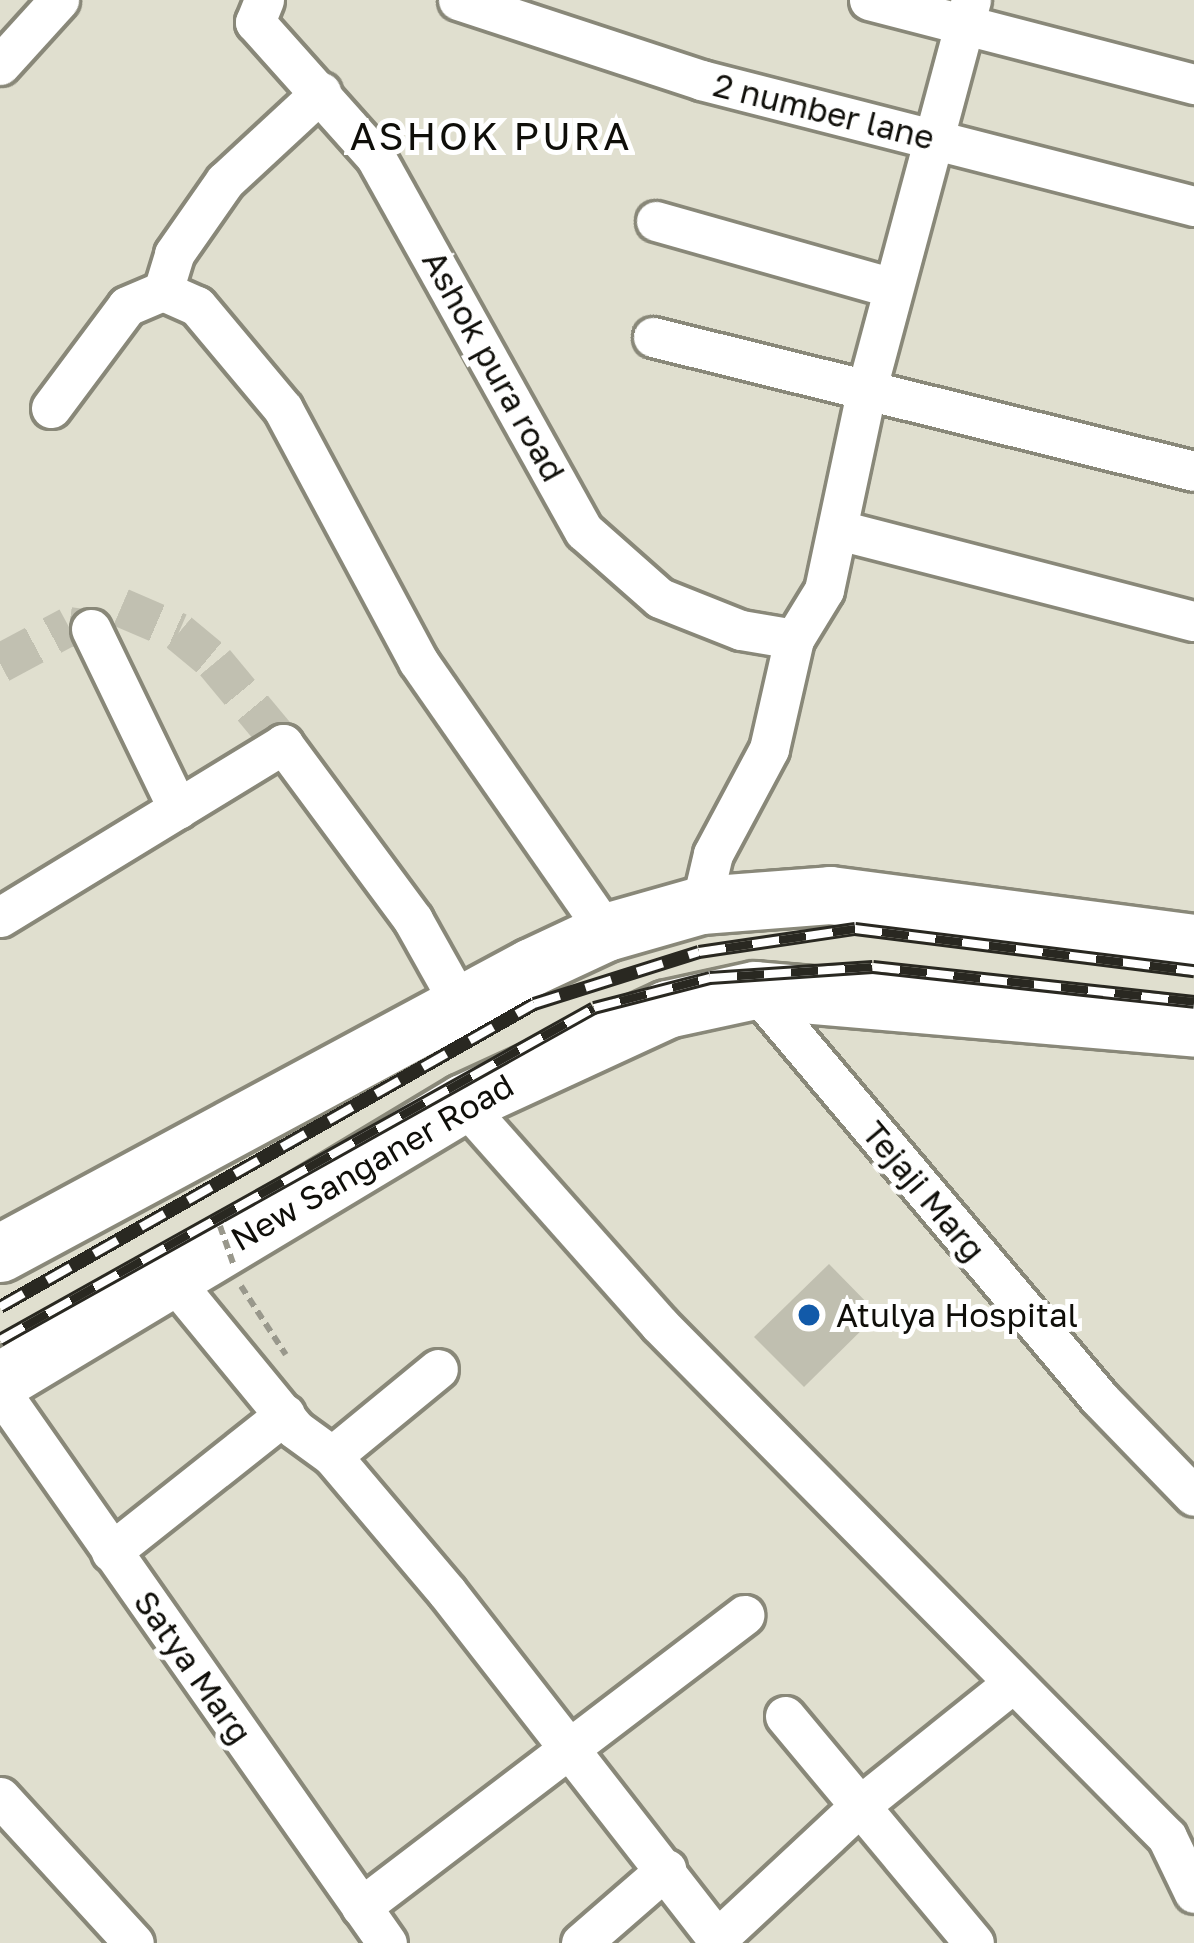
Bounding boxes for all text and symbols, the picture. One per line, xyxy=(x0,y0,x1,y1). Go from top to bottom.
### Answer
street label: 2 number lane xyxy=(710,64,938,158)
district label: ASHOK PURA xyxy=(350,113,632,159)
street label: Ashok pura road xyxy=(414,244,574,488)
street label: New Sanganer Road xyxy=(224,1065,520,1259)
street label: Tejaji Marg xyxy=(854,1113,994,1269)
place label: Atulya Hospital xyxy=(836,1295,1078,1335)
marker: Atulya Hospital xyxy=(793,1299,825,1331)
street label: Satya Marg xyxy=(126,1583,260,1751)

